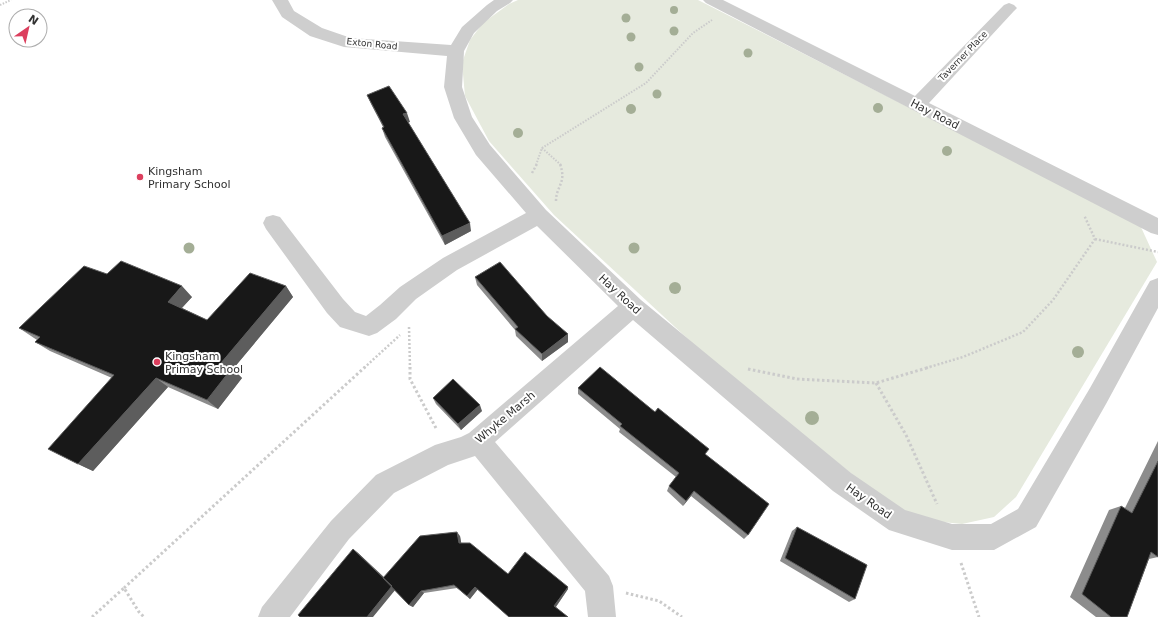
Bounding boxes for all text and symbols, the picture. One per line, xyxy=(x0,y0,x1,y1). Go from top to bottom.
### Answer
north arrow xyxy=(8,8,48,48)
text: N xyxy=(26,12,41,28)
street label: Taverner Place xyxy=(936,29,990,84)
street label: Exton Road xyxy=(346,36,398,52)
street label: Hay Road xyxy=(908,97,961,132)
place label: Kingsham Primary School xyxy=(148,165,231,191)
marker: Kingsham Primary School xyxy=(135,172,145,182)
street label: Hay Road xyxy=(596,272,643,317)
place label: Kingsham Primay School xyxy=(165,350,243,376)
marker: Kingsham Primay School xyxy=(152,357,162,367)
street label: Whyke Marsh xyxy=(473,389,538,446)
street label: Hay Road xyxy=(843,481,894,522)

